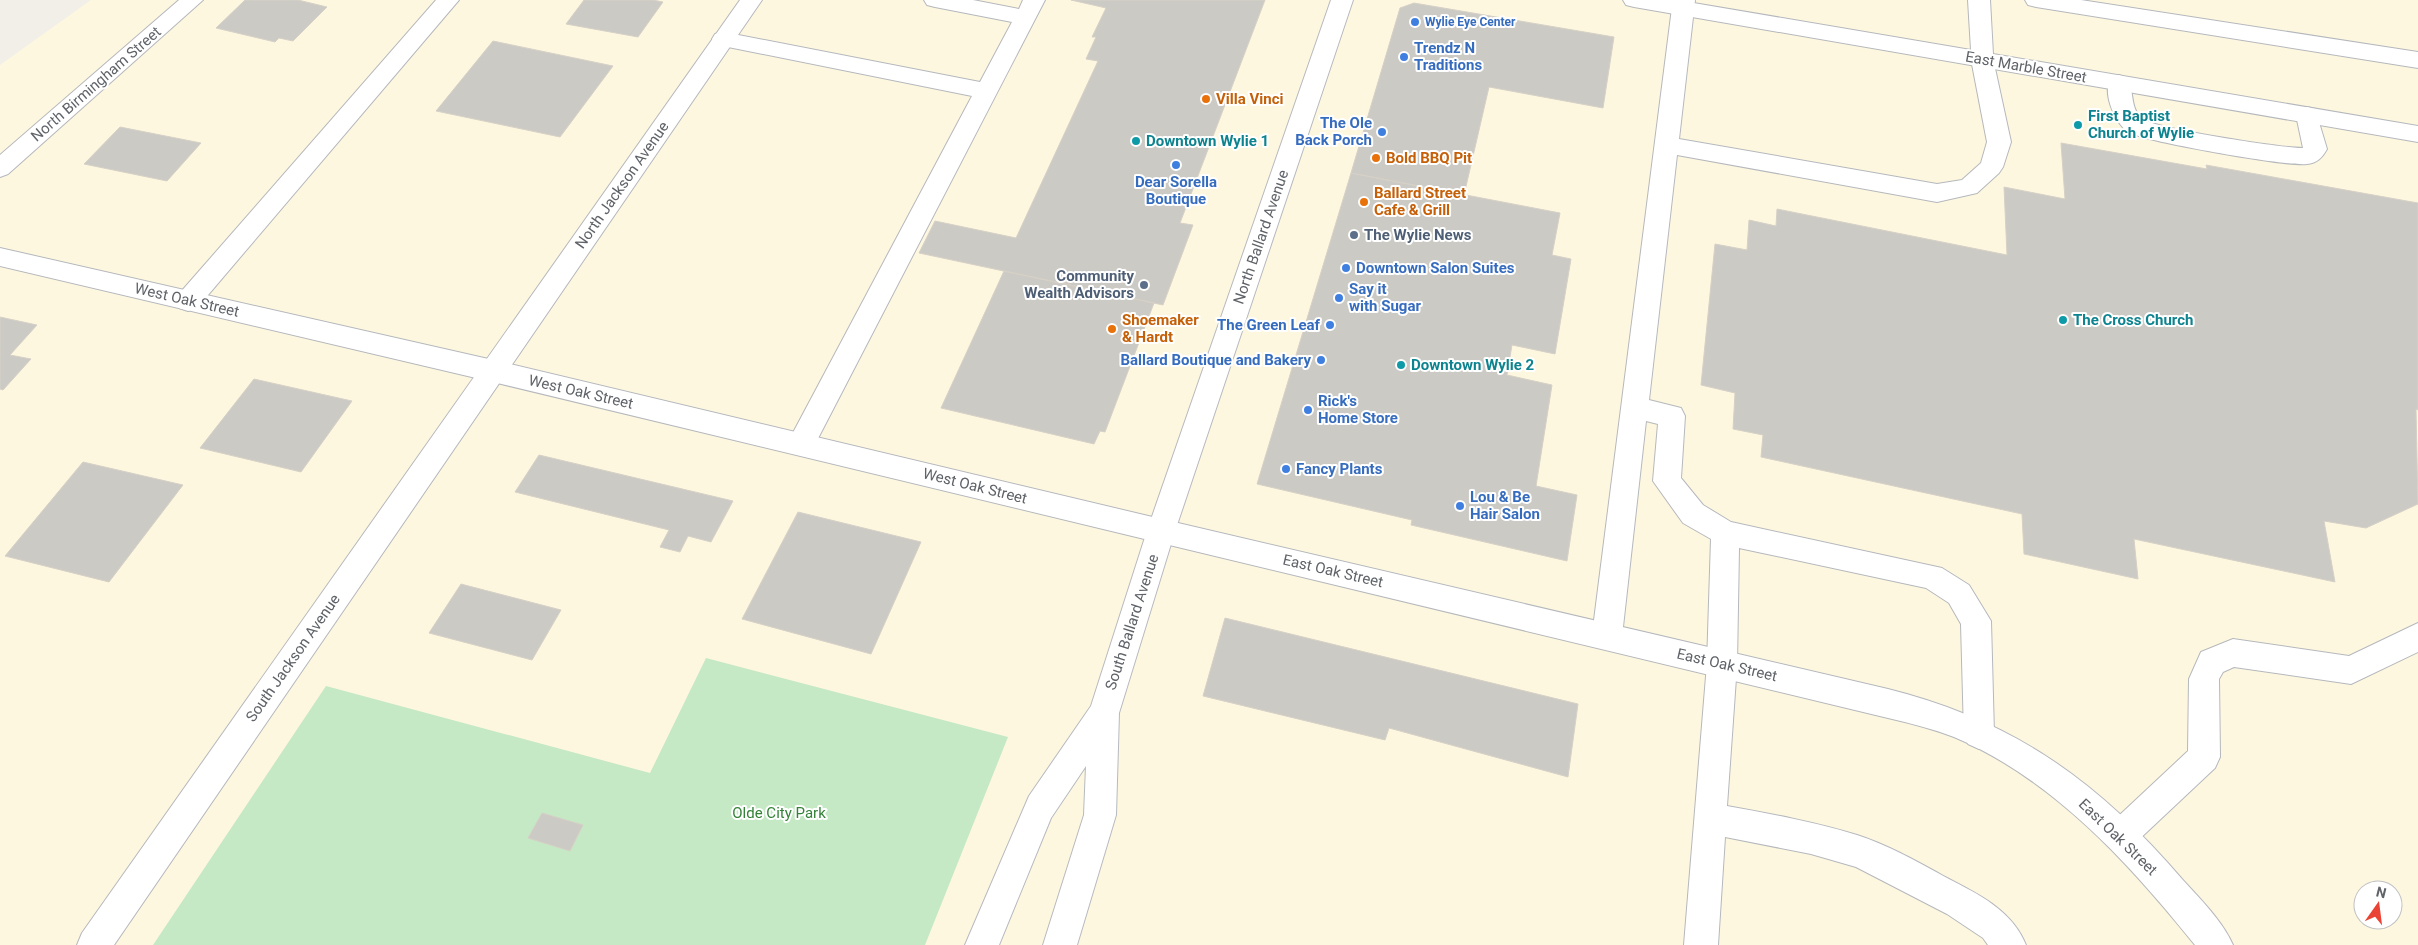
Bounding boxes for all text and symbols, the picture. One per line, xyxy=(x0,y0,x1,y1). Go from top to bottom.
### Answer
place label: Wylie Eye Center xyxy=(1425,15,1516,29)
marker: Wylie Eye Center xyxy=(1409,16,1421,28)
street label: North Birmingham Street xyxy=(27,23,165,145)
place label: Trendz N Traditions xyxy=(1414,39,1482,74)
street label: East Marble Street xyxy=(1964,47,2088,87)
marker: Trendz N Traditions xyxy=(1398,51,1410,63)
place label: Villa Vinci xyxy=(1216,90,1283,108)
marker: Villa Vinci xyxy=(1200,93,1212,105)
place label: First Baptist Church of Wylie xyxy=(2088,107,2194,142)
place label: The Ole Back Porch xyxy=(1295,114,1372,149)
street label: North Jackson Avenue xyxy=(571,118,673,252)
marker: First Baptist Church of Wylie xyxy=(2072,119,2084,131)
marker: The Ole Back Porch xyxy=(1376,126,1388,138)
place label: Downtown Wylie 1 xyxy=(1146,132,1269,150)
marker: Downtown Wylie 1 xyxy=(1130,135,1142,147)
place label: Bold BBQ Pit xyxy=(1386,149,1472,167)
marker: Bold BBQ Pit xyxy=(1370,152,1382,164)
marker: Dear Sorella Boutique xyxy=(1170,159,1182,171)
street label: North Ballard Avenue xyxy=(1230,167,1292,306)
place label: Dear Sorella Boutique xyxy=(1135,173,1217,208)
place label: Ballard Street Cafe & Grill xyxy=(1374,184,1466,219)
marker: Ballard Street Cafe & Grill xyxy=(1358,196,1370,208)
place label: The Wylie News xyxy=(1364,226,1472,244)
marker: The Wylie News xyxy=(1348,229,1360,241)
place label: Downtown Salon Suites xyxy=(1356,259,1515,277)
marker: Downtown Salon Suites xyxy=(1340,262,1352,274)
place label: Community Wealth Advisors xyxy=(1024,267,1134,302)
street label: West Oak Street xyxy=(133,279,241,321)
marker: Community Wealth Advisors xyxy=(1138,279,1150,291)
place label: Say it with Sugar xyxy=(1349,280,1421,315)
marker: Say it with Sugar xyxy=(1333,292,1345,304)
place label: Shoemaker & Hardt xyxy=(1122,311,1199,346)
place label: The Cross Church xyxy=(2073,311,2193,329)
marker: The Cross Church xyxy=(2057,314,2069,326)
place label: The Green Leaf xyxy=(1217,316,1321,334)
marker: The Green Leaf xyxy=(1324,319,1336,331)
marker: Shoemaker & Hardt xyxy=(1106,323,1118,335)
place label: Ballard Boutique and Bakery xyxy=(1120,351,1311,369)
marker: Ballard Boutique and Bakery xyxy=(1315,354,1327,366)
place label: Downtown Wylie 2 xyxy=(1411,356,1535,374)
marker: Downtown Wylie 2 xyxy=(1395,359,1407,371)
street label: West Oak Street xyxy=(527,371,635,413)
place label: Rick's Home Store xyxy=(1318,392,1398,427)
marker: Rick's Home Store xyxy=(1302,404,1314,416)
place label: Fancy Plants xyxy=(1296,460,1383,478)
marker: Fancy Plants xyxy=(1280,463,1292,475)
street label: West Oak Street xyxy=(921,464,1029,508)
place label: Lou & Be Hair Salon xyxy=(1470,488,1540,523)
marker: Lou & Be Hair Salon xyxy=(1454,500,1466,512)
street label: East Oak Street xyxy=(1281,551,1385,591)
street label: South Ballard Avenue xyxy=(1102,552,1162,692)
street label: South Jackson Avenue xyxy=(242,591,344,725)
street label: East Oak Street xyxy=(1675,645,1779,685)
street label: East Oak Street xyxy=(2075,795,2161,879)
park label: Olde City Park xyxy=(732,804,826,822)
north arrow xyxy=(2353,880,2403,930)
text: N xyxy=(2374,883,2388,901)

